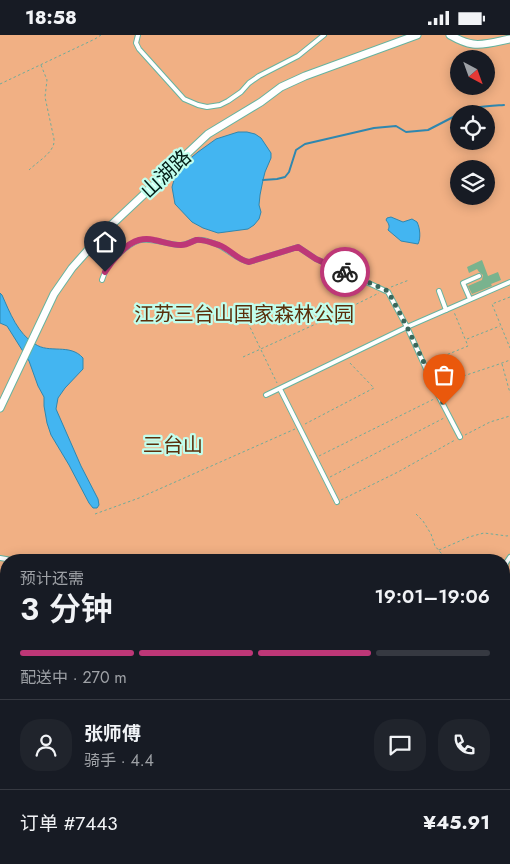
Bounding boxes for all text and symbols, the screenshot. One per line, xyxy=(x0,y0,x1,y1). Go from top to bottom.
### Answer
text: 18:58 xyxy=(25,4,77,31)
north arrow xyxy=(450,50,495,95)
map controls xyxy=(450,50,495,205)
button: locate xyxy=(450,105,495,150)
street label: 山湖路 xyxy=(134,143,198,205)
button: layers xyxy=(450,160,495,205)
pin xyxy=(84,221,126,272)
icon: home xyxy=(91,228,119,256)
courier xyxy=(320,247,370,297)
icon: bike xyxy=(331,258,359,286)
park label: 江苏三台山国家森林公园 xyxy=(134,300,354,329)
pin xyxy=(423,354,465,405)
icon: bag xyxy=(430,361,458,389)
park label: 三台山 xyxy=(143,431,203,460)
text: 预计还需 xyxy=(20,567,84,590)
text: 19:01–19:06 xyxy=(374,583,490,610)
text: 3 分钟 xyxy=(20,586,113,632)
text: 配送中 · 270 m xyxy=(20,666,127,689)
button: person xyxy=(20,719,72,771)
button: chat xyxy=(374,719,426,771)
button: phone xyxy=(438,719,490,771)
text: 张师傅 xyxy=(84,720,141,747)
text: 骑手 · 4.4 xyxy=(84,749,154,772)
text: ¥45.91 xyxy=(423,809,490,836)
text: 订单 #7443 xyxy=(20,810,118,837)

